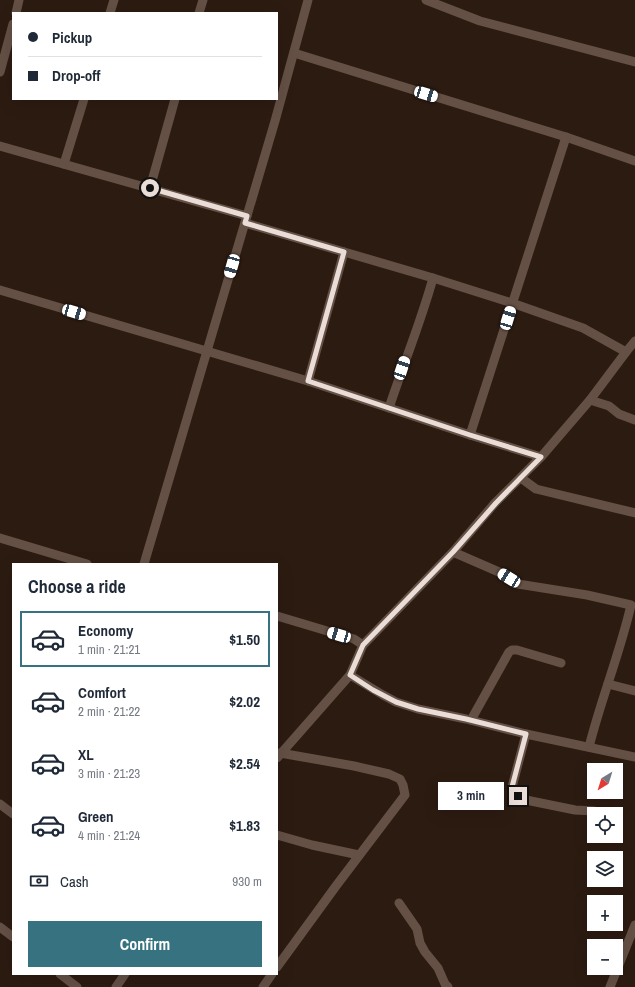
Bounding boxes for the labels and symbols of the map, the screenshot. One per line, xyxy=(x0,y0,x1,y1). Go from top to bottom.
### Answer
car xyxy=(413,85,439,103)
route start xyxy=(141,179,159,197)
car xyxy=(223,253,241,279)
car xyxy=(61,303,87,321)
car xyxy=(499,305,517,331)
car xyxy=(393,355,411,381)
car xyxy=(496,567,522,589)
car xyxy=(326,626,352,644)
north arrow xyxy=(587,763,623,799)
callout: 3 min xyxy=(438,782,504,810)
route end xyxy=(509,787,527,805)

